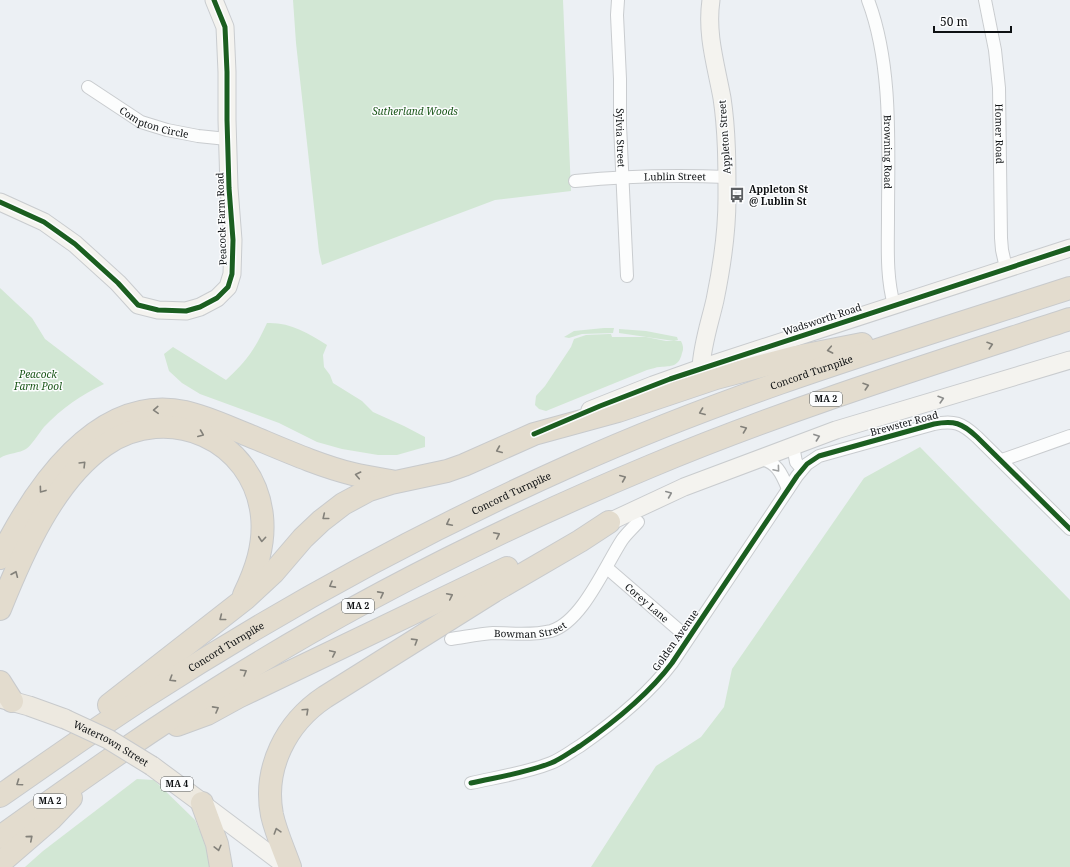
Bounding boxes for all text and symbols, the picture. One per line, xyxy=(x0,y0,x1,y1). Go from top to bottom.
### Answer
scale bar xyxy=(934,8,1011,34)
text: 50 m xyxy=(940,13,968,30)
street label: Appleton Street xyxy=(714,99,734,174)
street label: Compton Circle xyxy=(117,103,190,141)
park label: Sutherland Woods xyxy=(372,104,458,118)
street label: Homer Road xyxy=(992,104,1007,164)
street label: Sylvia Street xyxy=(613,108,629,168)
street label: Browning Road xyxy=(881,115,895,189)
street label: Lublin Street xyxy=(644,169,706,184)
street label: Peacock Farm Road xyxy=(212,172,230,266)
place label: Appleton St @ Lublin St xyxy=(749,182,808,208)
bus stop icon: Appleton St @ Lublin St xyxy=(728,186,746,204)
street label: Wadsworth Road xyxy=(781,300,863,338)
one-way arrow xyxy=(986,341,993,350)
one-way arrow xyxy=(827,345,833,353)
street label: Concord Turnpike xyxy=(768,351,855,393)
park label: Peacock Farm Pool xyxy=(13,367,62,393)
one-way arrow xyxy=(862,382,869,390)
road number: MA 2 xyxy=(810,392,842,406)
one-way arrow xyxy=(937,395,944,404)
one-way arrow xyxy=(153,406,159,415)
one-way arrow xyxy=(698,407,705,415)
street label: Brewster Road xyxy=(868,407,940,439)
one-way arrow xyxy=(740,426,747,434)
one-way arrow xyxy=(197,429,205,437)
one-way arrow xyxy=(813,434,820,442)
one-way arrow xyxy=(495,445,503,453)
one-way arrow xyxy=(78,461,86,469)
one-way arrow xyxy=(773,464,780,472)
street label: Concord Turnpike xyxy=(469,468,553,518)
one-way arrow xyxy=(355,472,361,480)
one-way arrow xyxy=(619,474,626,482)
one-way arrow xyxy=(39,486,47,493)
one-way arrow xyxy=(665,491,673,499)
one-way arrow xyxy=(322,513,329,520)
one-way arrow xyxy=(446,518,453,526)
one-way arrow xyxy=(493,532,500,540)
one-way arrow xyxy=(258,536,267,542)
one-way arrow xyxy=(10,570,18,578)
one-way arrow xyxy=(329,580,336,587)
street label: Corey Lane xyxy=(622,580,672,626)
one-way arrow xyxy=(377,591,384,598)
one-way arrow xyxy=(446,593,453,601)
road number: MA 2 xyxy=(342,599,374,613)
street label: Golden Avenue xyxy=(649,606,701,674)
one-way arrow xyxy=(220,613,227,620)
street label: Concord Turnpike xyxy=(185,618,267,675)
street label: Bowman Street xyxy=(494,618,569,641)
one-way arrow xyxy=(411,638,418,645)
one-way arrow xyxy=(329,650,336,658)
one-way arrow xyxy=(240,669,247,677)
one-way arrow xyxy=(169,674,176,682)
one-way arrow xyxy=(212,706,219,714)
one-way arrow xyxy=(301,708,309,716)
street label: Watertown Street xyxy=(71,717,152,770)
road number: MA 4 xyxy=(161,777,193,791)
one-way arrow xyxy=(17,778,24,785)
road number: MA 2 xyxy=(34,794,66,808)
one-way arrow xyxy=(273,827,281,834)
one-way arrow xyxy=(25,835,32,842)
one-way arrow xyxy=(213,844,222,851)

